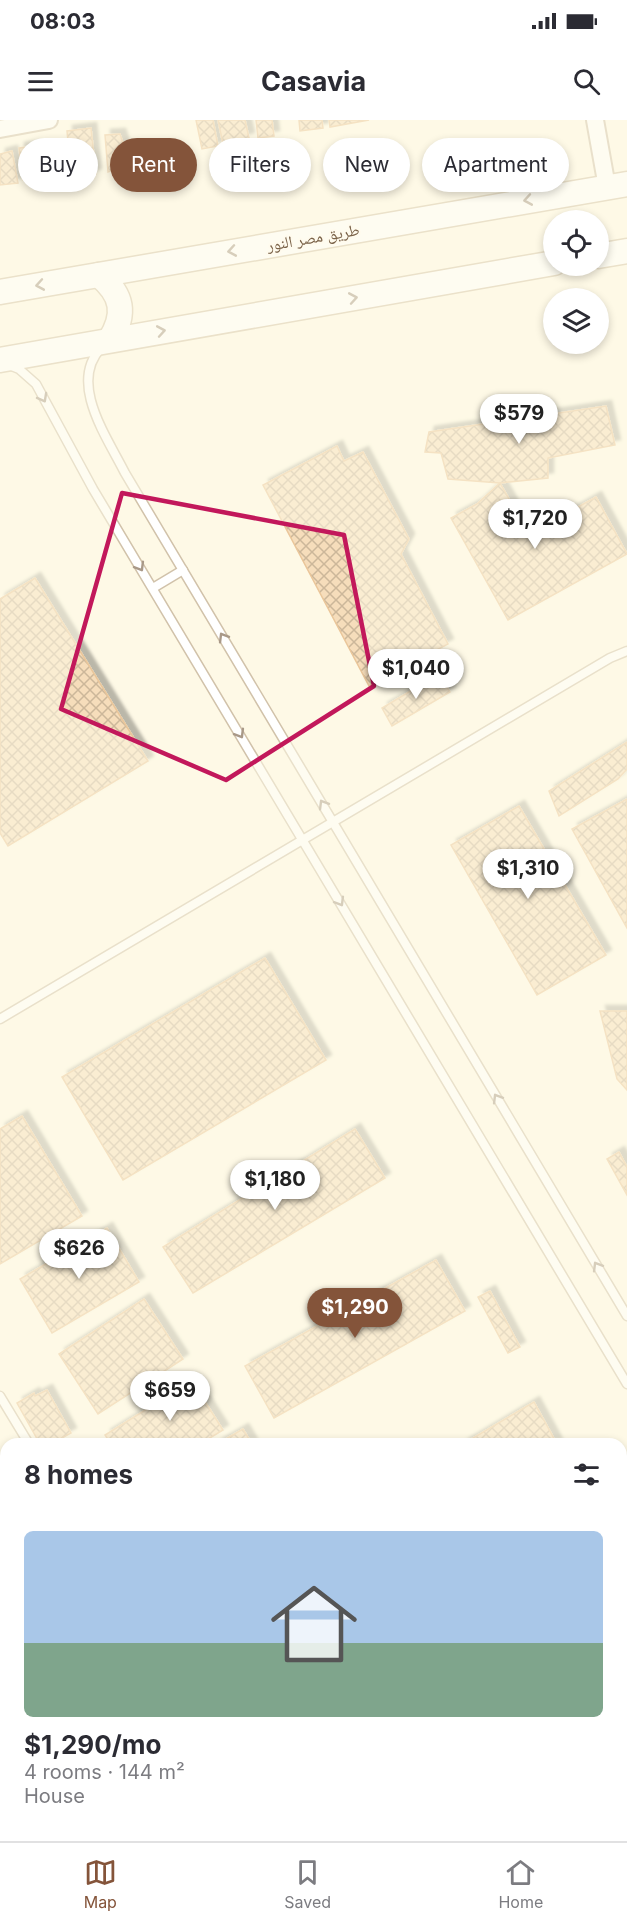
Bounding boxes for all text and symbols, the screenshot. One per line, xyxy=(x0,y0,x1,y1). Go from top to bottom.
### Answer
text: 08:03 xyxy=(30,8,96,34)
icon: menu xyxy=(24,65,57,98)
text: Casavia xyxy=(261,65,366,98)
icon: search xyxy=(570,65,603,98)
chip: Buy xyxy=(18,138,98,192)
chip: Rent xyxy=(110,138,197,192)
chip: Filters xyxy=(209,138,311,192)
chip: New xyxy=(323,138,410,192)
chip: Apartment xyxy=(422,138,569,192)
one-way arrow xyxy=(523,194,533,206)
map controls xyxy=(543,210,609,354)
button: locate xyxy=(543,210,609,276)
street label: طريق مصر النور xyxy=(264,219,361,256)
one-way arrow xyxy=(228,245,237,257)
one-way arrow xyxy=(36,278,46,291)
button: layers xyxy=(543,288,609,354)
one-way arrow xyxy=(348,292,358,305)
one-way arrow xyxy=(156,326,166,338)
one-way arrow xyxy=(36,391,48,402)
pin: $579 xyxy=(483,394,555,445)
text: $579 xyxy=(494,401,544,425)
pin: $1,720 xyxy=(486,499,584,550)
text: $1,720 xyxy=(502,506,568,530)
one-way arrow xyxy=(133,561,144,571)
one-way arrow xyxy=(218,633,230,643)
pin: $1,040 xyxy=(367,649,465,700)
text: $1,040 xyxy=(382,656,450,680)
one-way arrow xyxy=(233,728,244,738)
one-way arrow xyxy=(318,800,330,810)
pin: $1,310 xyxy=(479,849,577,900)
text: $1,310 xyxy=(497,856,559,880)
one-way arrow xyxy=(332,896,344,906)
one-way arrow xyxy=(493,1094,505,1104)
pin: $1,180 xyxy=(226,1160,324,1211)
text: $1,180 xyxy=(244,1167,306,1191)
pin: $626 xyxy=(43,1229,115,1280)
text: $626 xyxy=(53,1236,105,1260)
one-way arrow xyxy=(593,1262,604,1272)
pin: $1,290 xyxy=(306,1288,404,1339)
text: $1,290 xyxy=(321,1295,389,1319)
pin: $659 xyxy=(134,1371,206,1422)
text: $659 xyxy=(144,1378,196,1402)
icon: filters xyxy=(570,1458,603,1491)
text: 8 homes xyxy=(24,1459,133,1490)
icon: home xyxy=(260,1570,368,1678)
text: $1,290/mo xyxy=(24,1729,161,1760)
text: 4 rooms · 144 m² xyxy=(24,1760,185,1784)
text: House xyxy=(24,1784,85,1808)
tab: Map xyxy=(84,1856,117,1912)
tab: Saved xyxy=(284,1856,331,1912)
tab: Home xyxy=(498,1856,543,1912)

